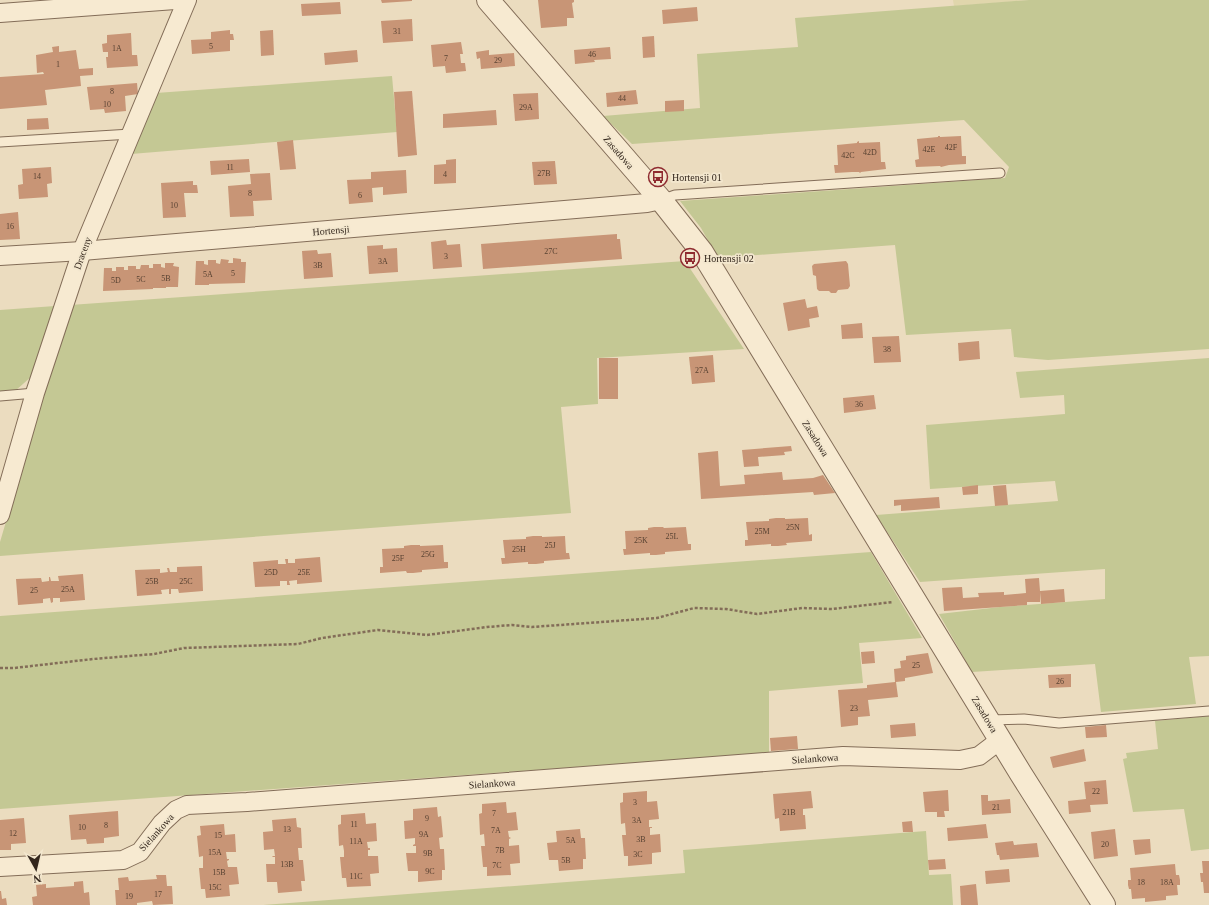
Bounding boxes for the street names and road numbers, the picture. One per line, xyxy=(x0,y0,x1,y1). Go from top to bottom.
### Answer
street label: Zasadowa xyxy=(601,133,636,172)
street label: Hortensji xyxy=(312,223,350,238)
street label: Draceny xyxy=(72,235,93,271)
street label: Zasadowa xyxy=(800,418,831,459)
street label: Zasadowa xyxy=(969,694,1000,735)
street label: Sielankowa xyxy=(791,751,839,766)
street label: Sielankowa xyxy=(468,776,516,791)
street label: Sielankowa xyxy=(137,811,176,853)

